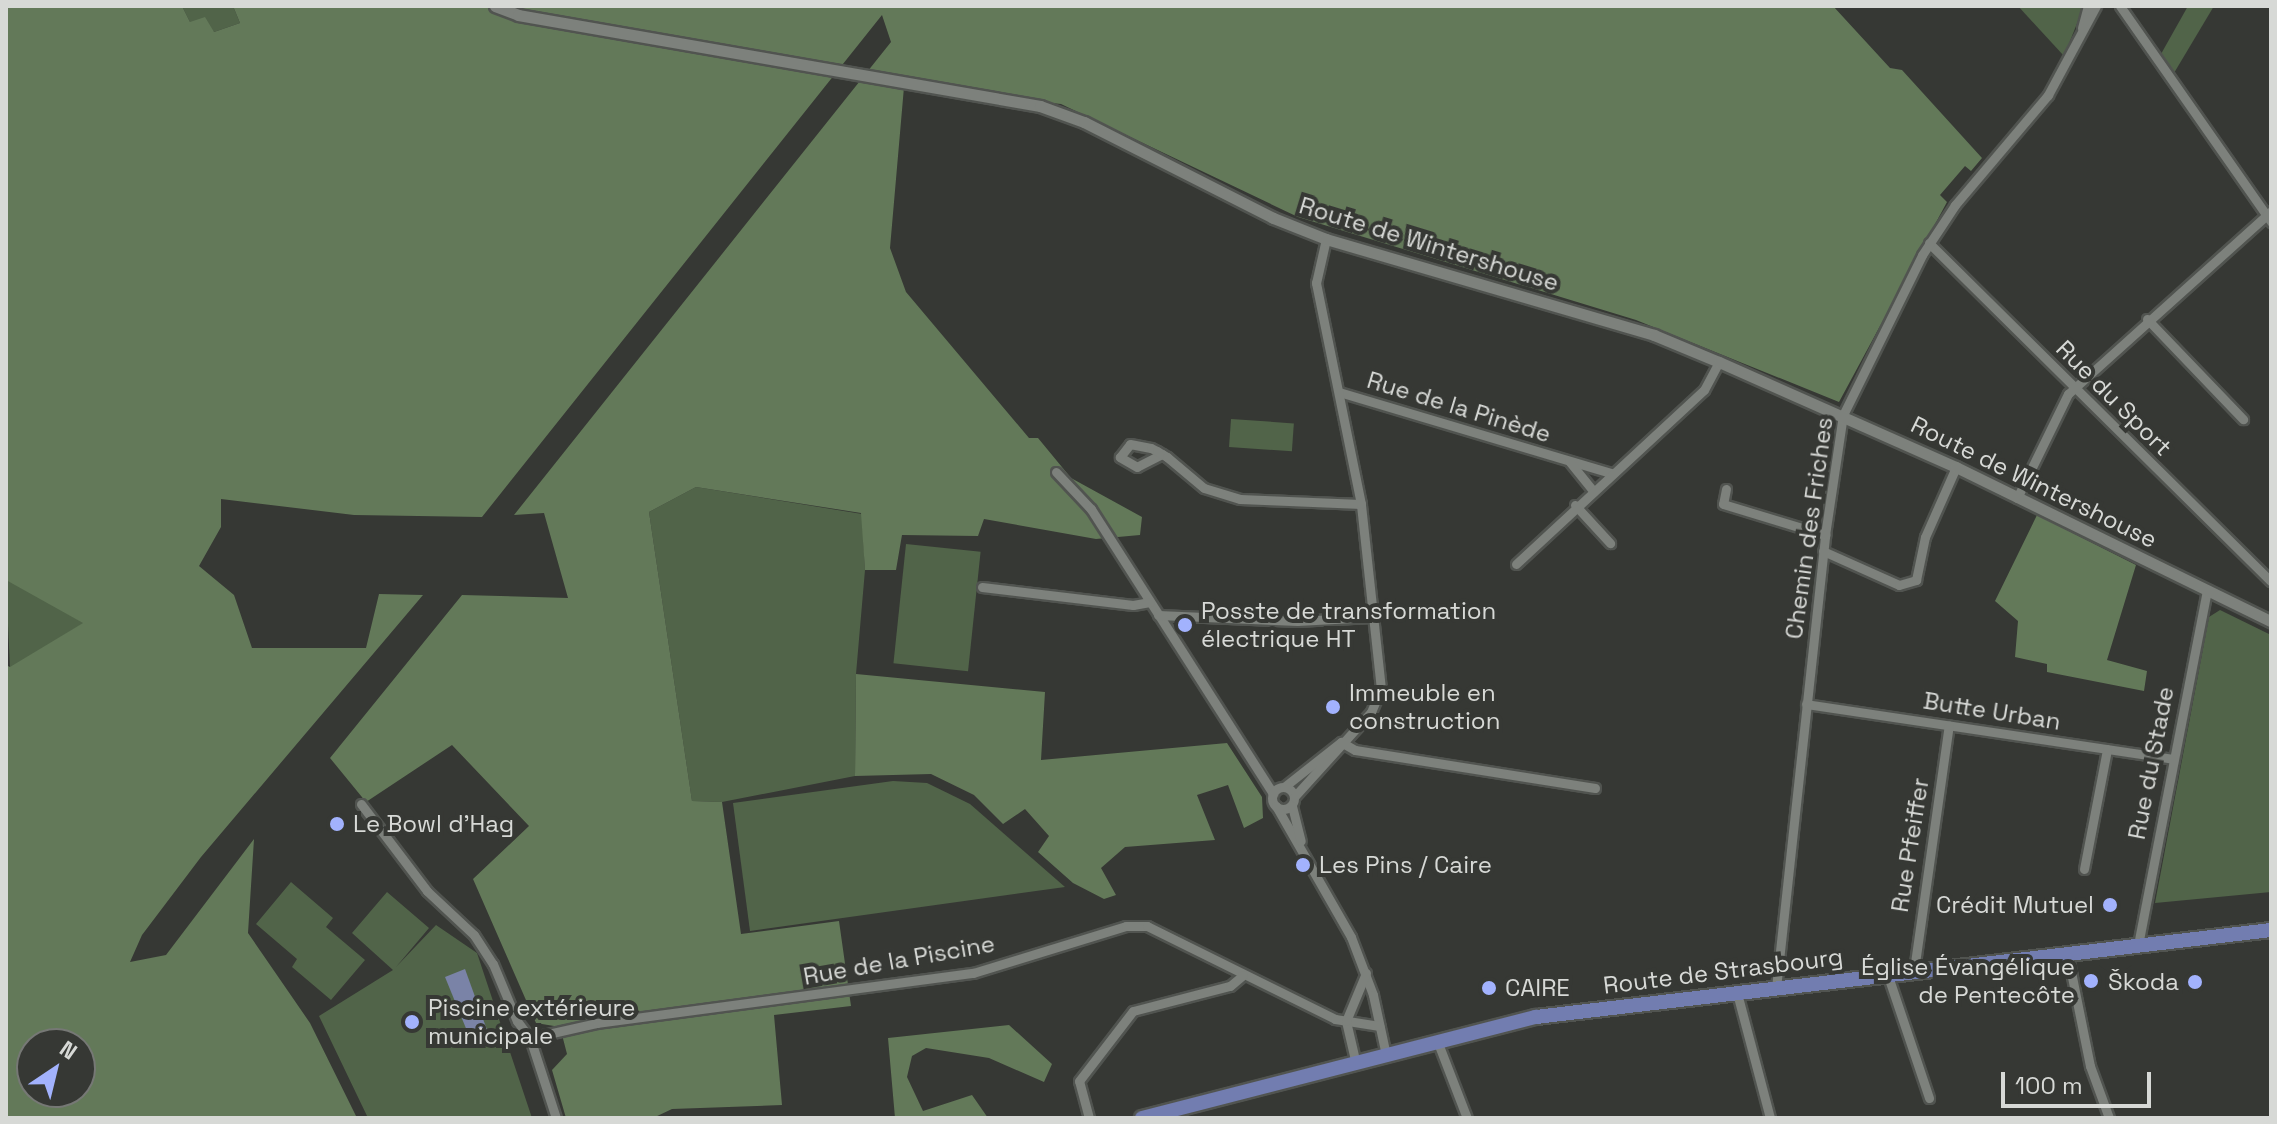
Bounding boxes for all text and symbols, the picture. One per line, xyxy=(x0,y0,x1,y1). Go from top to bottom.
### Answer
street label: Route de Wintershouse xyxy=(1296,191,1562,297)
street label: Rue du Sport xyxy=(2050,334,2178,462)
street label: Rue de la Pinède xyxy=(1364,365,1554,449)
street label: Route de Wintershouse xyxy=(1906,410,2162,554)
street label: Chemin des Friches xyxy=(1779,415,1839,641)
place label: Posste de transformation électrique HT xyxy=(1201,597,1496,653)
marker: Posste de transformation électrique HT xyxy=(1176,616,1194,634)
place label: Immeuble en construction xyxy=(1349,679,1500,735)
street label: Rue du Stade xyxy=(2122,684,2180,842)
street label: Butte Urban xyxy=(1921,686,2063,736)
marker: Immeuble en construction xyxy=(1324,698,1342,716)
street label: Rue Pfeiffer xyxy=(1885,776,1935,914)
place label: Le Bowl d'Hag xyxy=(353,810,514,838)
marker: Le Bowl d'Hag xyxy=(328,815,346,833)
place label: Les Pins / Caire xyxy=(1319,851,1492,879)
marker: Les Pins / Caire xyxy=(1294,856,1312,874)
place label: Crédit Mutuel xyxy=(1936,891,2094,919)
marker: Crédit Mutuel xyxy=(2101,896,2119,914)
street label: Rue de la Piscine xyxy=(801,929,997,991)
street label: Route de Strasbourg xyxy=(1602,942,1844,1000)
place label: Église Évangélique de Pentecôte xyxy=(1861,953,2075,1009)
place label: Škoda xyxy=(2108,968,2179,996)
marker: Église Évangélique de Pentecôte xyxy=(2082,972,2100,990)
marker: Škoda xyxy=(2186,973,2204,991)
place label: CAIRE xyxy=(1505,974,1570,1002)
marker: CAIRE xyxy=(1480,979,1498,997)
place label: Piscine extérieure municipale xyxy=(428,994,635,1050)
marker: Piscine extérieure municipale xyxy=(403,1013,421,1031)
north arrow xyxy=(16,1028,96,1108)
text: N xyxy=(55,1034,83,1066)
scale bar xyxy=(2005,1056,2155,1106)
text: 100 m xyxy=(2015,1070,2083,1101)

